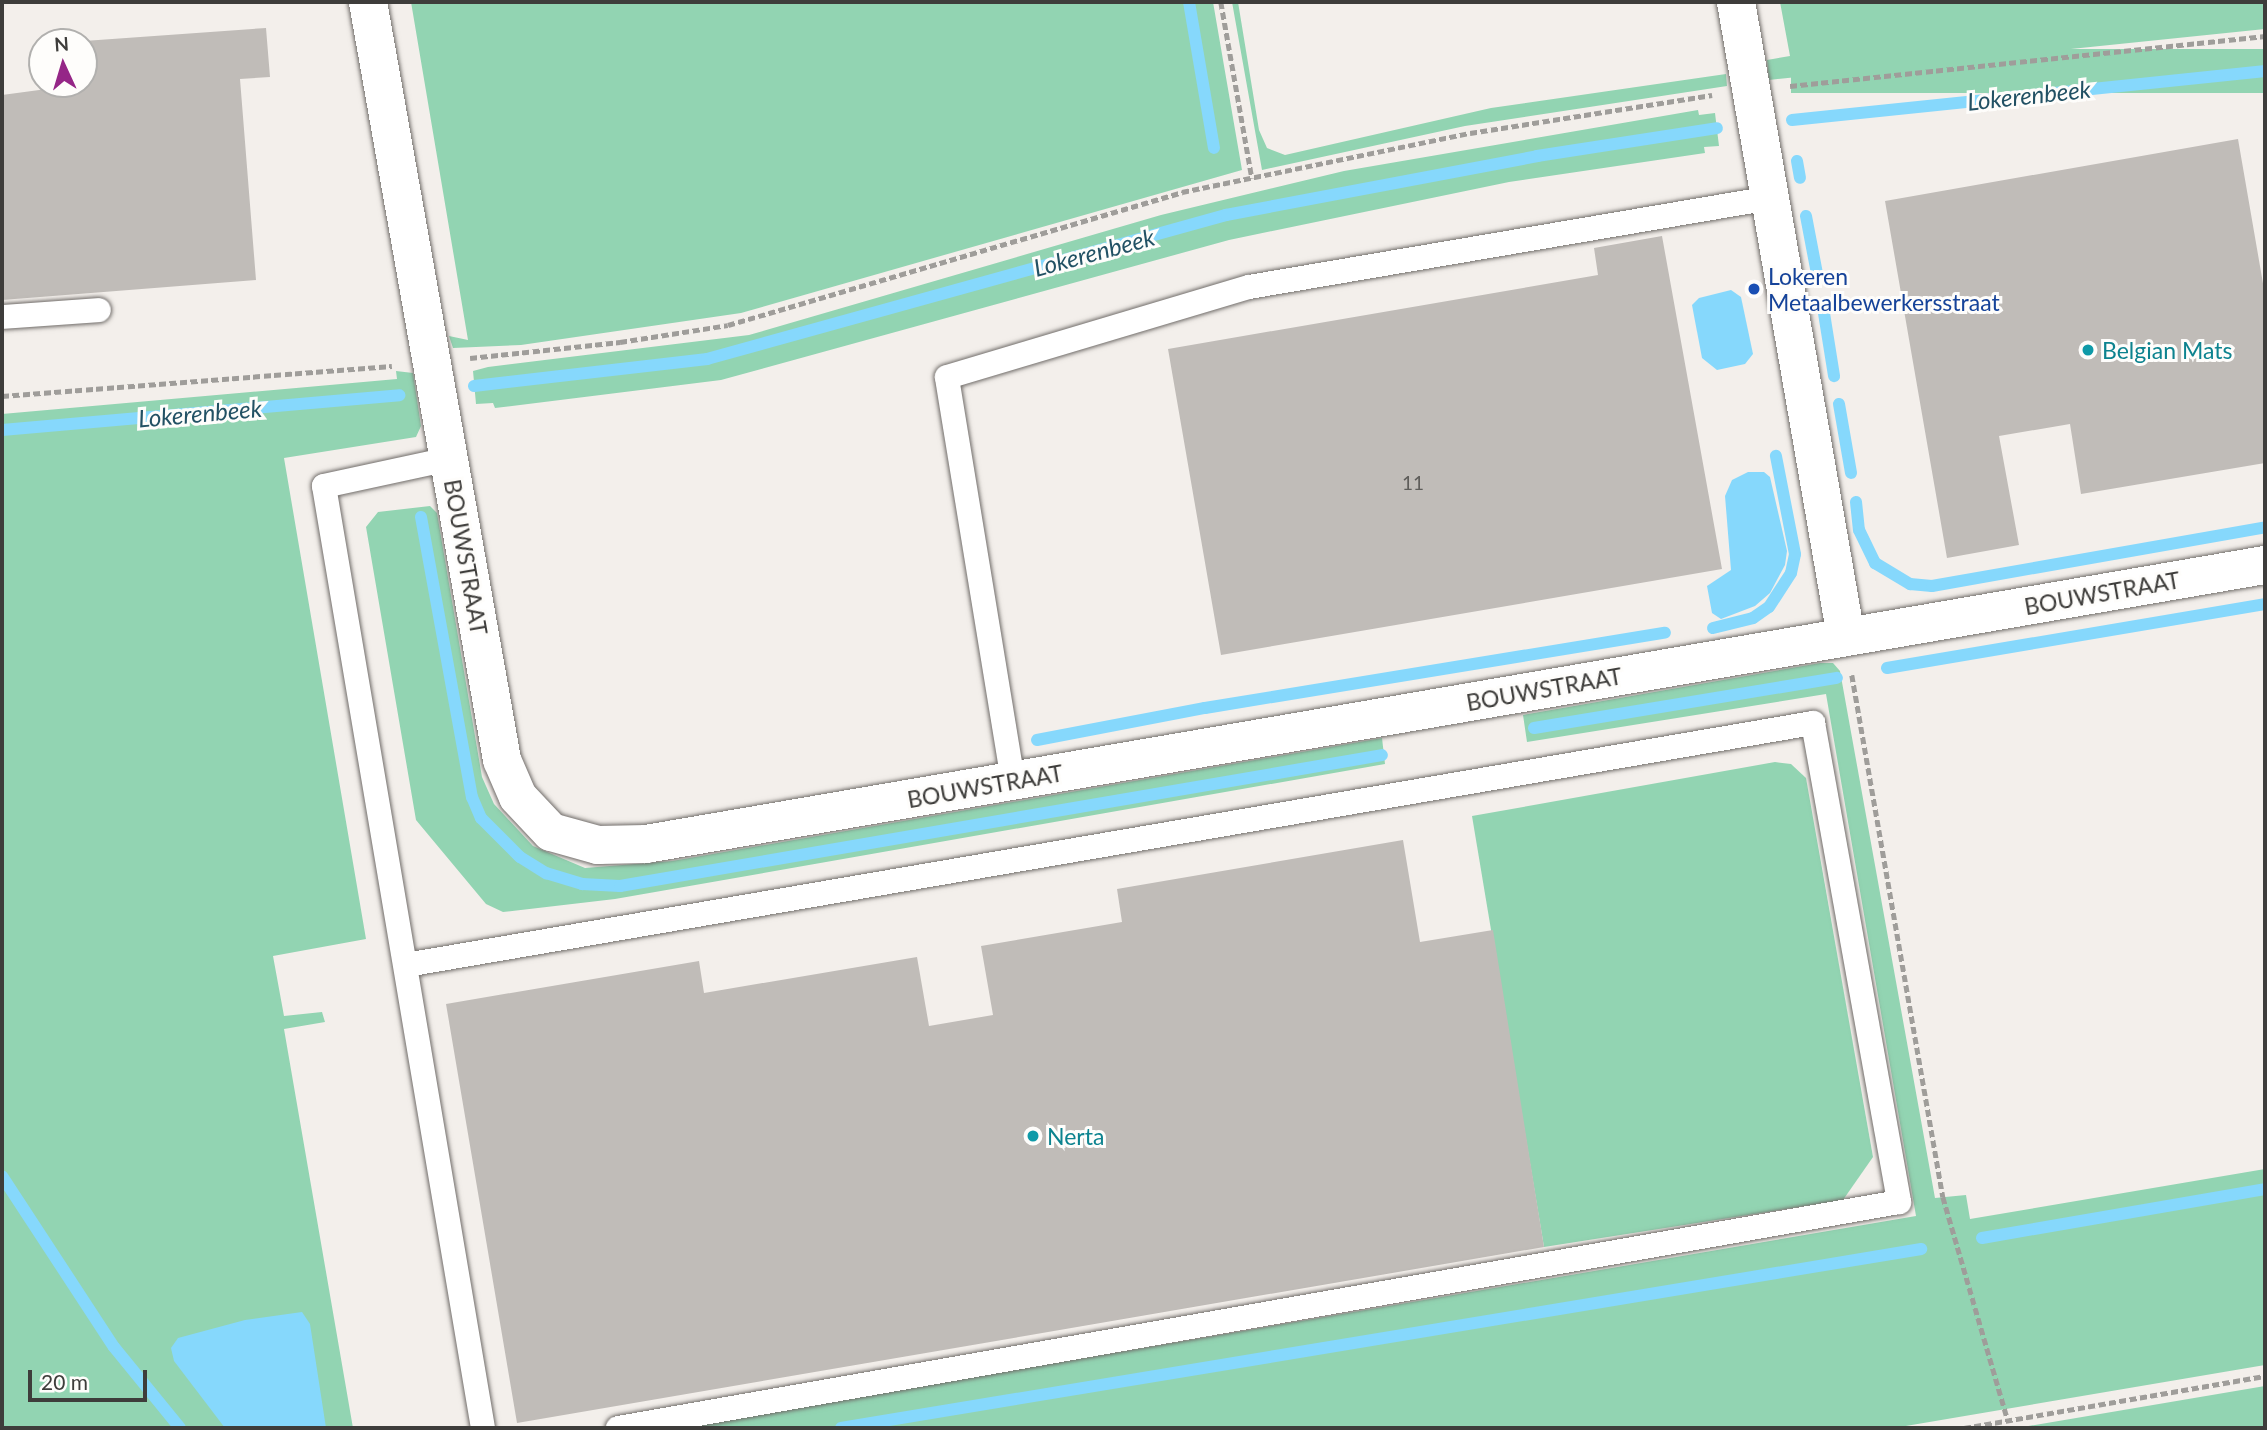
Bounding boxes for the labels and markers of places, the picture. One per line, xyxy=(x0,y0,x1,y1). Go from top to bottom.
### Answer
place label: Lokeren Metaalbewerkersstraat xyxy=(1768,262,2000,316)
marker: Lokeren Metaalbewerkersstraat xyxy=(1746,281,1762,297)
place label: Belgian Mats xyxy=(2102,336,2232,364)
marker: Belgian Mats xyxy=(2080,342,2096,358)
place label: Nerta xyxy=(1047,1122,1104,1150)
marker: Nerta xyxy=(1025,1128,1041,1144)

